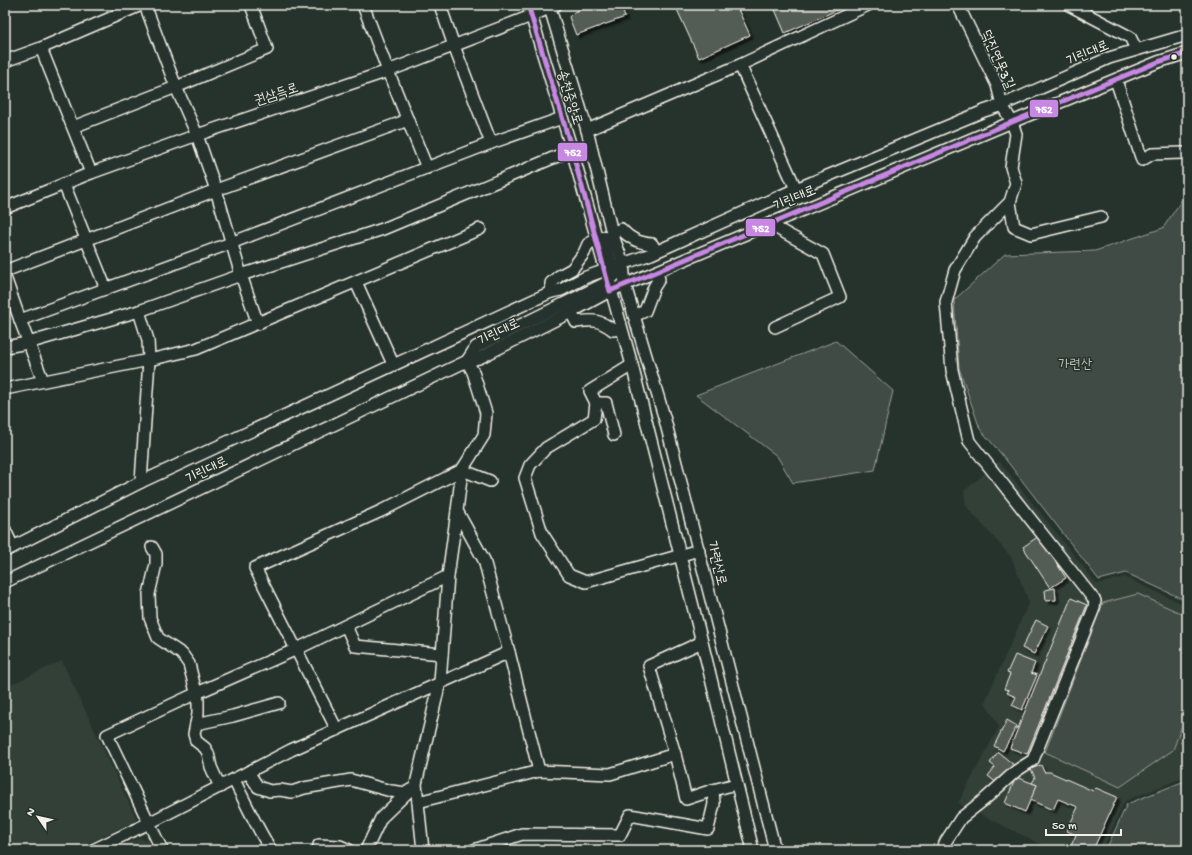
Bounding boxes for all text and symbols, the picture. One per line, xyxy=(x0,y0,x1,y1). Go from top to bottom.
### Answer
street label: 덕진연못3길 xyxy=(976,28,1018,93)
street label: 기린대로 xyxy=(1064,38,1112,71)
unlabelled marker xyxy=(1169,52,1179,62)
street label: 송천중앙로 xyxy=(552,68,585,127)
street label: 권삼득로 xyxy=(253,80,301,110)
line badge: 752 xyxy=(1029,99,1059,118)
text: 752 xyxy=(1035,105,1053,117)
line badge: 752 xyxy=(557,142,588,162)
text: 752 xyxy=(564,148,582,160)
street label: 기린대로 xyxy=(771,183,819,216)
line badge: 752 xyxy=(745,218,776,237)
text: 752 xyxy=(752,224,770,236)
street label: 기린대로 xyxy=(475,316,523,351)
park label: 가련산 xyxy=(1058,357,1093,374)
street label: 기린대로 xyxy=(183,454,231,489)
street label: 가련산로 xyxy=(702,540,729,588)
north arrow xyxy=(18,797,58,837)
text: N xyxy=(24,806,38,819)
scale bar xyxy=(1046,811,1121,837)
text: 50 m xyxy=(1052,820,1077,834)

